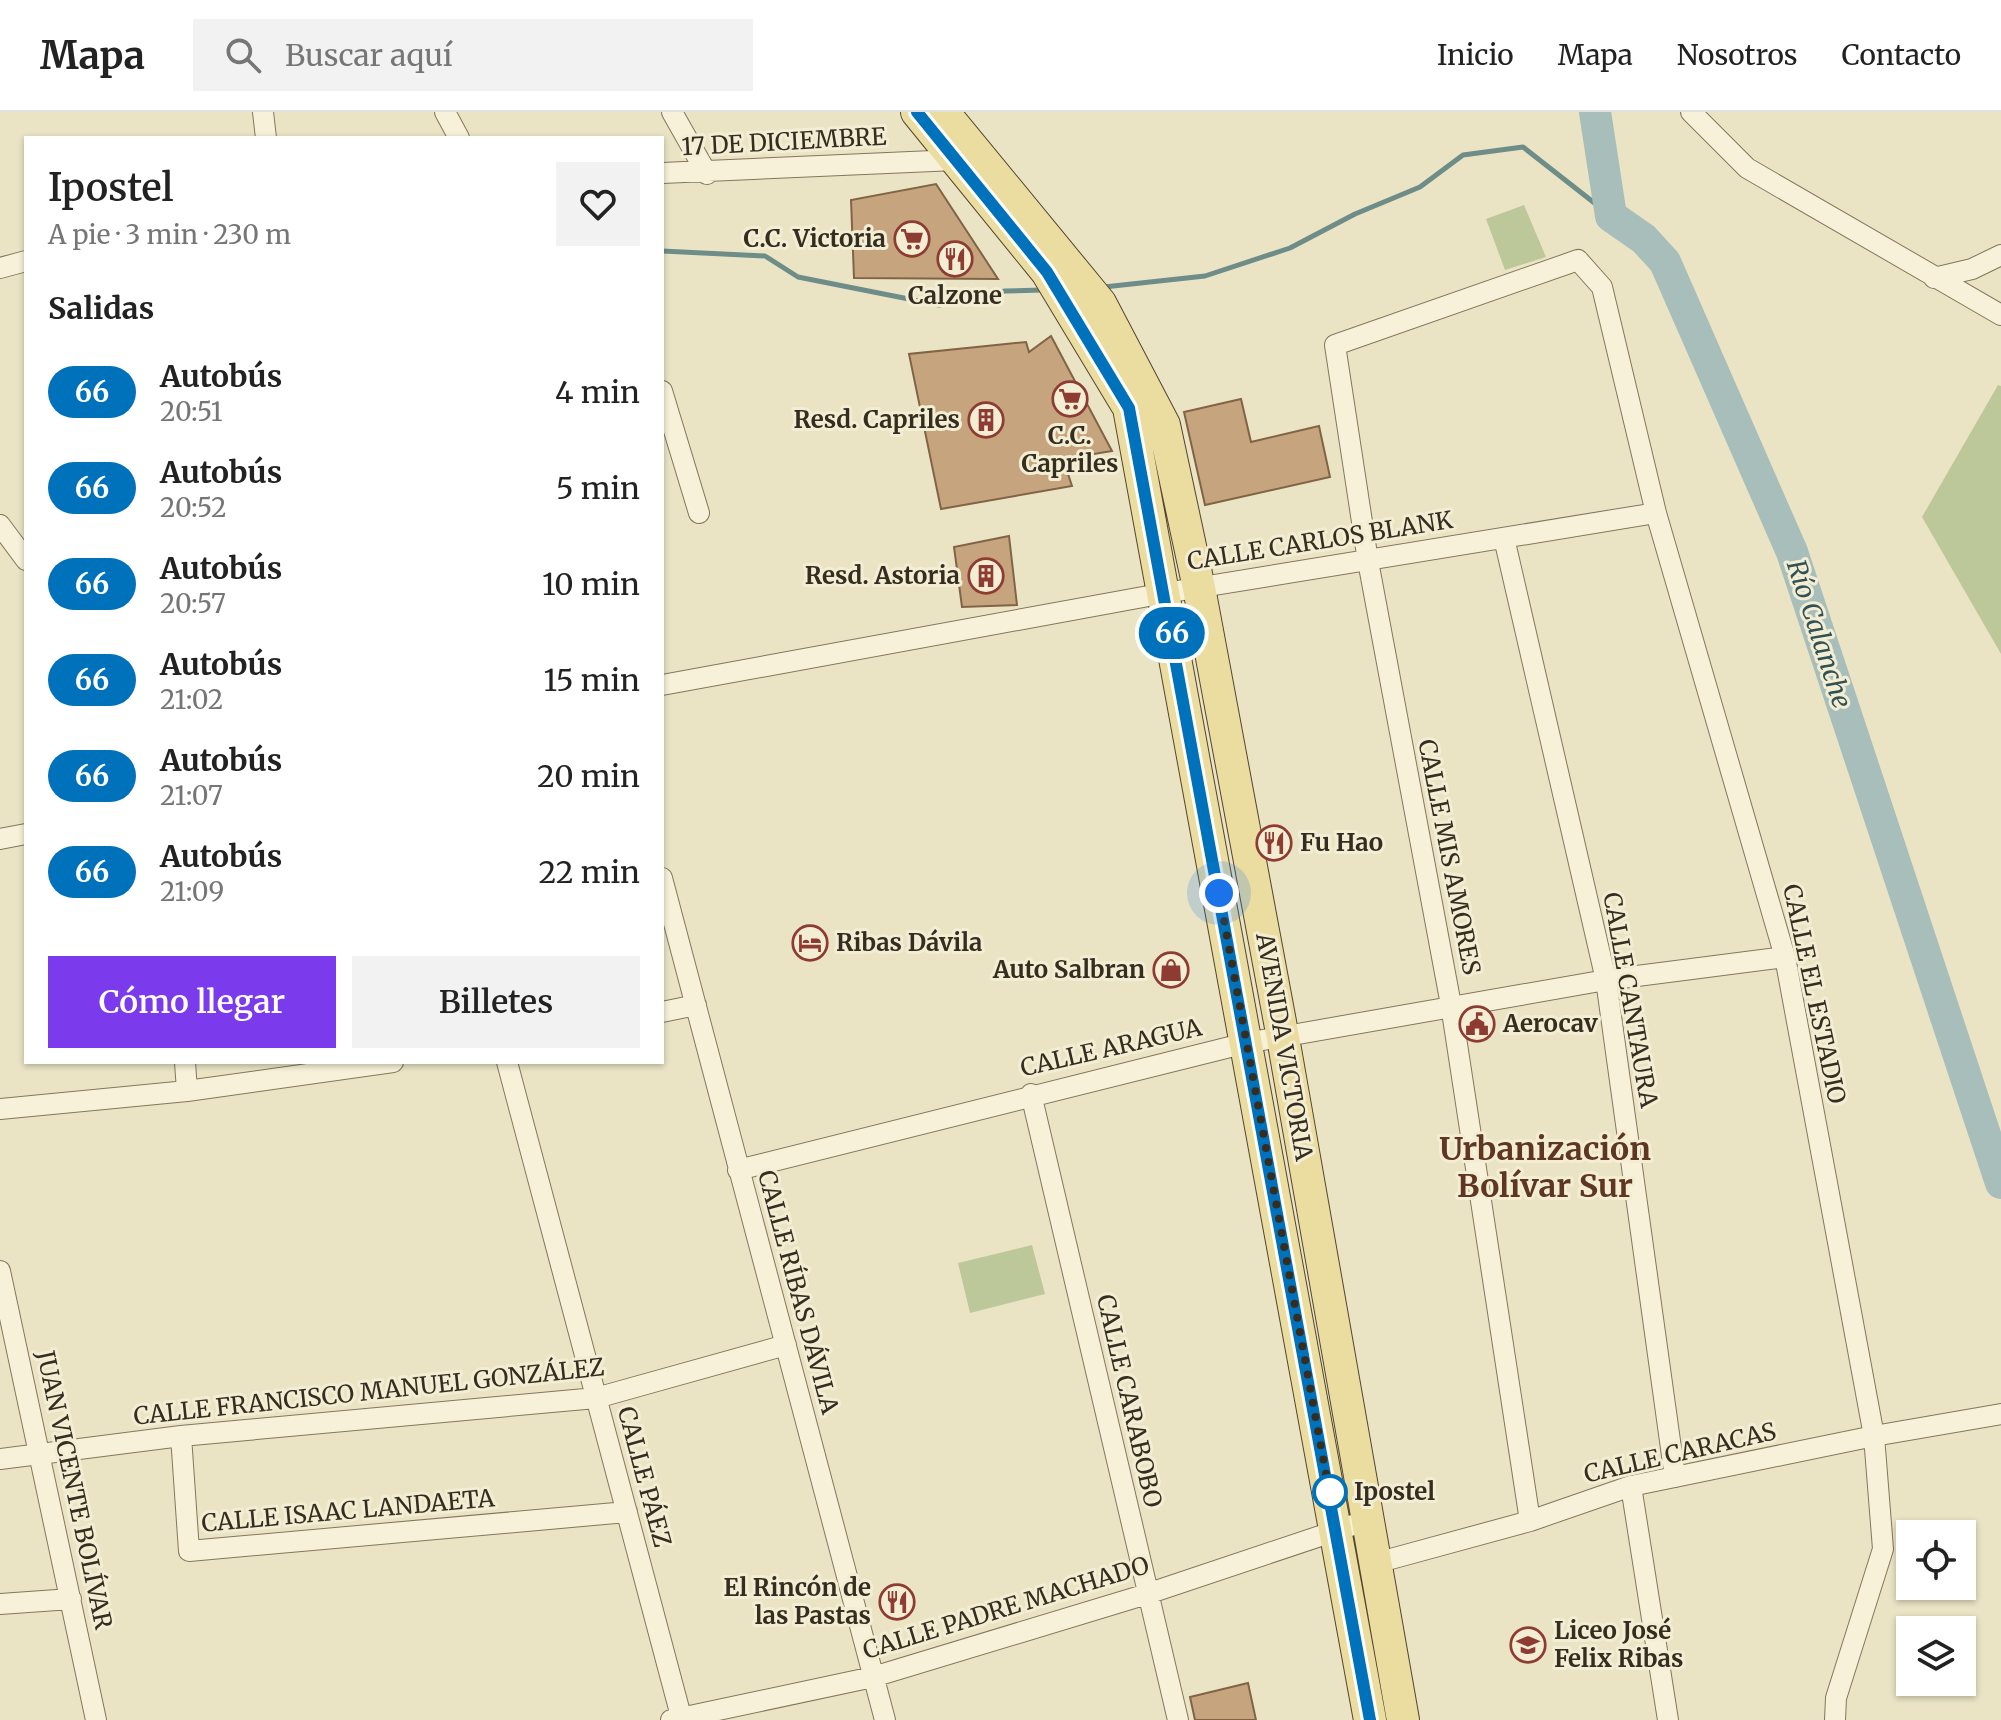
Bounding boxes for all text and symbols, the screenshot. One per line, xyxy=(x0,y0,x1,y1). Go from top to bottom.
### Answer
search box xyxy=(193,19,753,91)
text: Mapa xyxy=(40,32,145,79)
icon: search xyxy=(221,33,265,77)
text: Buscar aquí xyxy=(285,36,453,74)
text: Inicio xyxy=(1437,37,1514,73)
text: Mapa xyxy=(1558,37,1633,73)
text: Nosotros xyxy=(1677,37,1798,73)
text: Contacto xyxy=(1842,37,1961,73)
street label: 17 DE DICIEMBRE xyxy=(681,121,888,162)
button: heart xyxy=(556,162,640,246)
text: Ipostel xyxy=(48,164,173,211)
text: A pie · 3 min · 230 m xyxy=(48,218,291,251)
supermarket icon: C.C. Victoria xyxy=(893,220,931,258)
place label: C.C. Victoria xyxy=(743,223,886,254)
restaurant icon: Calzone xyxy=(936,240,974,278)
place label: Calzone xyxy=(908,280,1002,311)
text: Salidas xyxy=(48,289,154,327)
text: Autobús xyxy=(160,357,282,395)
text: 4 min xyxy=(555,373,640,411)
text: 66 xyxy=(75,374,109,410)
supermarket icon: C.C. Capriles xyxy=(1051,380,1089,418)
text: 20:51 xyxy=(160,395,223,428)
building icon: Resd. Capriles xyxy=(967,401,1005,439)
place label: Resd. Capriles xyxy=(793,404,960,435)
place label: C.C. Capriles xyxy=(1022,420,1118,479)
text: Autobús xyxy=(160,453,282,491)
text: 5 min xyxy=(556,469,640,507)
text: 66 xyxy=(75,470,109,506)
text: 20:52 xyxy=(160,491,226,524)
street label: CALLE CARLOS BLANK xyxy=(1185,504,1456,577)
text: Autobús xyxy=(160,549,282,587)
water label: Río Calanche xyxy=(1780,555,1859,712)
building icon: Resd. Astoria xyxy=(967,557,1005,595)
place label: Resd. Astoria xyxy=(805,560,960,591)
text: 10 min xyxy=(542,565,640,603)
text: 66 xyxy=(75,566,109,602)
text: 20:57 xyxy=(160,587,226,620)
line badge: 66 xyxy=(1136,607,1208,659)
text: 66 xyxy=(1155,615,1189,651)
text: Autobús xyxy=(160,645,282,683)
text: 15 min xyxy=(543,661,640,699)
text: 66 xyxy=(75,662,109,698)
text: 21:02 xyxy=(160,683,223,716)
street label: CALLE MIS AMORES xyxy=(1411,737,1488,977)
text: Autobús xyxy=(160,741,282,779)
text: 20 min xyxy=(537,757,640,795)
text: 66 xyxy=(75,758,109,794)
text: 21:07 xyxy=(160,779,223,812)
restaurant icon: Fu Hao xyxy=(1255,824,1293,862)
place label: Fu Hao xyxy=(1300,827,1383,858)
text: Autobús xyxy=(160,837,282,875)
text: 22 min xyxy=(538,853,640,891)
text: 66 xyxy=(75,854,109,890)
your location xyxy=(1199,873,1239,913)
text: 21:09 xyxy=(160,875,224,908)
street label: CALLE EL ESTADIO xyxy=(1776,881,1853,1106)
street label: CALLE CANTAURA xyxy=(1596,890,1665,1111)
hotel icon: Ribas Dávila xyxy=(791,924,829,962)
place label: Ribas Dávila xyxy=(836,927,982,958)
street label: AVENIDA VICTORIA xyxy=(1249,930,1320,1164)
shop icon: Auto Salbran xyxy=(1152,951,1190,989)
place label: Auto Salbran xyxy=(992,954,1145,985)
button: Cómo llegar xyxy=(48,956,336,1048)
button: Billetes xyxy=(352,956,640,1048)
public building icon: Aerocav xyxy=(1458,1005,1496,1043)
place label: Aerocav xyxy=(1502,1008,1599,1039)
street label: CALLE ARAGUA xyxy=(1017,1011,1206,1083)
district label: Urbanización Bolívar Sur xyxy=(1439,1129,1651,1206)
street label: CALLE RÍBAS DÁVILA xyxy=(751,1166,847,1418)
street label: CALLE CARABOBO xyxy=(1090,1291,1169,1510)
street label: JUAN VICENTE BOLÍVAR xyxy=(30,1347,120,1632)
street label: CALLE FRANCISCO MANUEL GONZÁLEZ xyxy=(132,1351,606,1432)
street label: CALLE PÁEZ xyxy=(611,1403,678,1551)
street label: CALLE CARACAS xyxy=(1581,1415,1779,1490)
marker: Ipostel xyxy=(1313,1475,1347,1509)
place label: Ipostel xyxy=(1354,1476,1435,1507)
street label: CALLE ISAAC LANDAETA xyxy=(200,1482,497,1539)
map controls xyxy=(1896,1520,1976,1696)
button: locate xyxy=(1896,1520,1976,1600)
street label: CALLE PADRE MACHADO xyxy=(859,1549,1153,1666)
place label: El Rincón de las Pastas xyxy=(724,1572,871,1631)
restaurant icon: El Rincón de las Pastas xyxy=(878,1583,916,1621)
place label: Liceo José Felix Ribas xyxy=(1554,1615,1683,1674)
button: layers xyxy=(1896,1616,1976,1696)
school or university icon: Liceo José Felix Ribas xyxy=(1509,1626,1547,1664)

